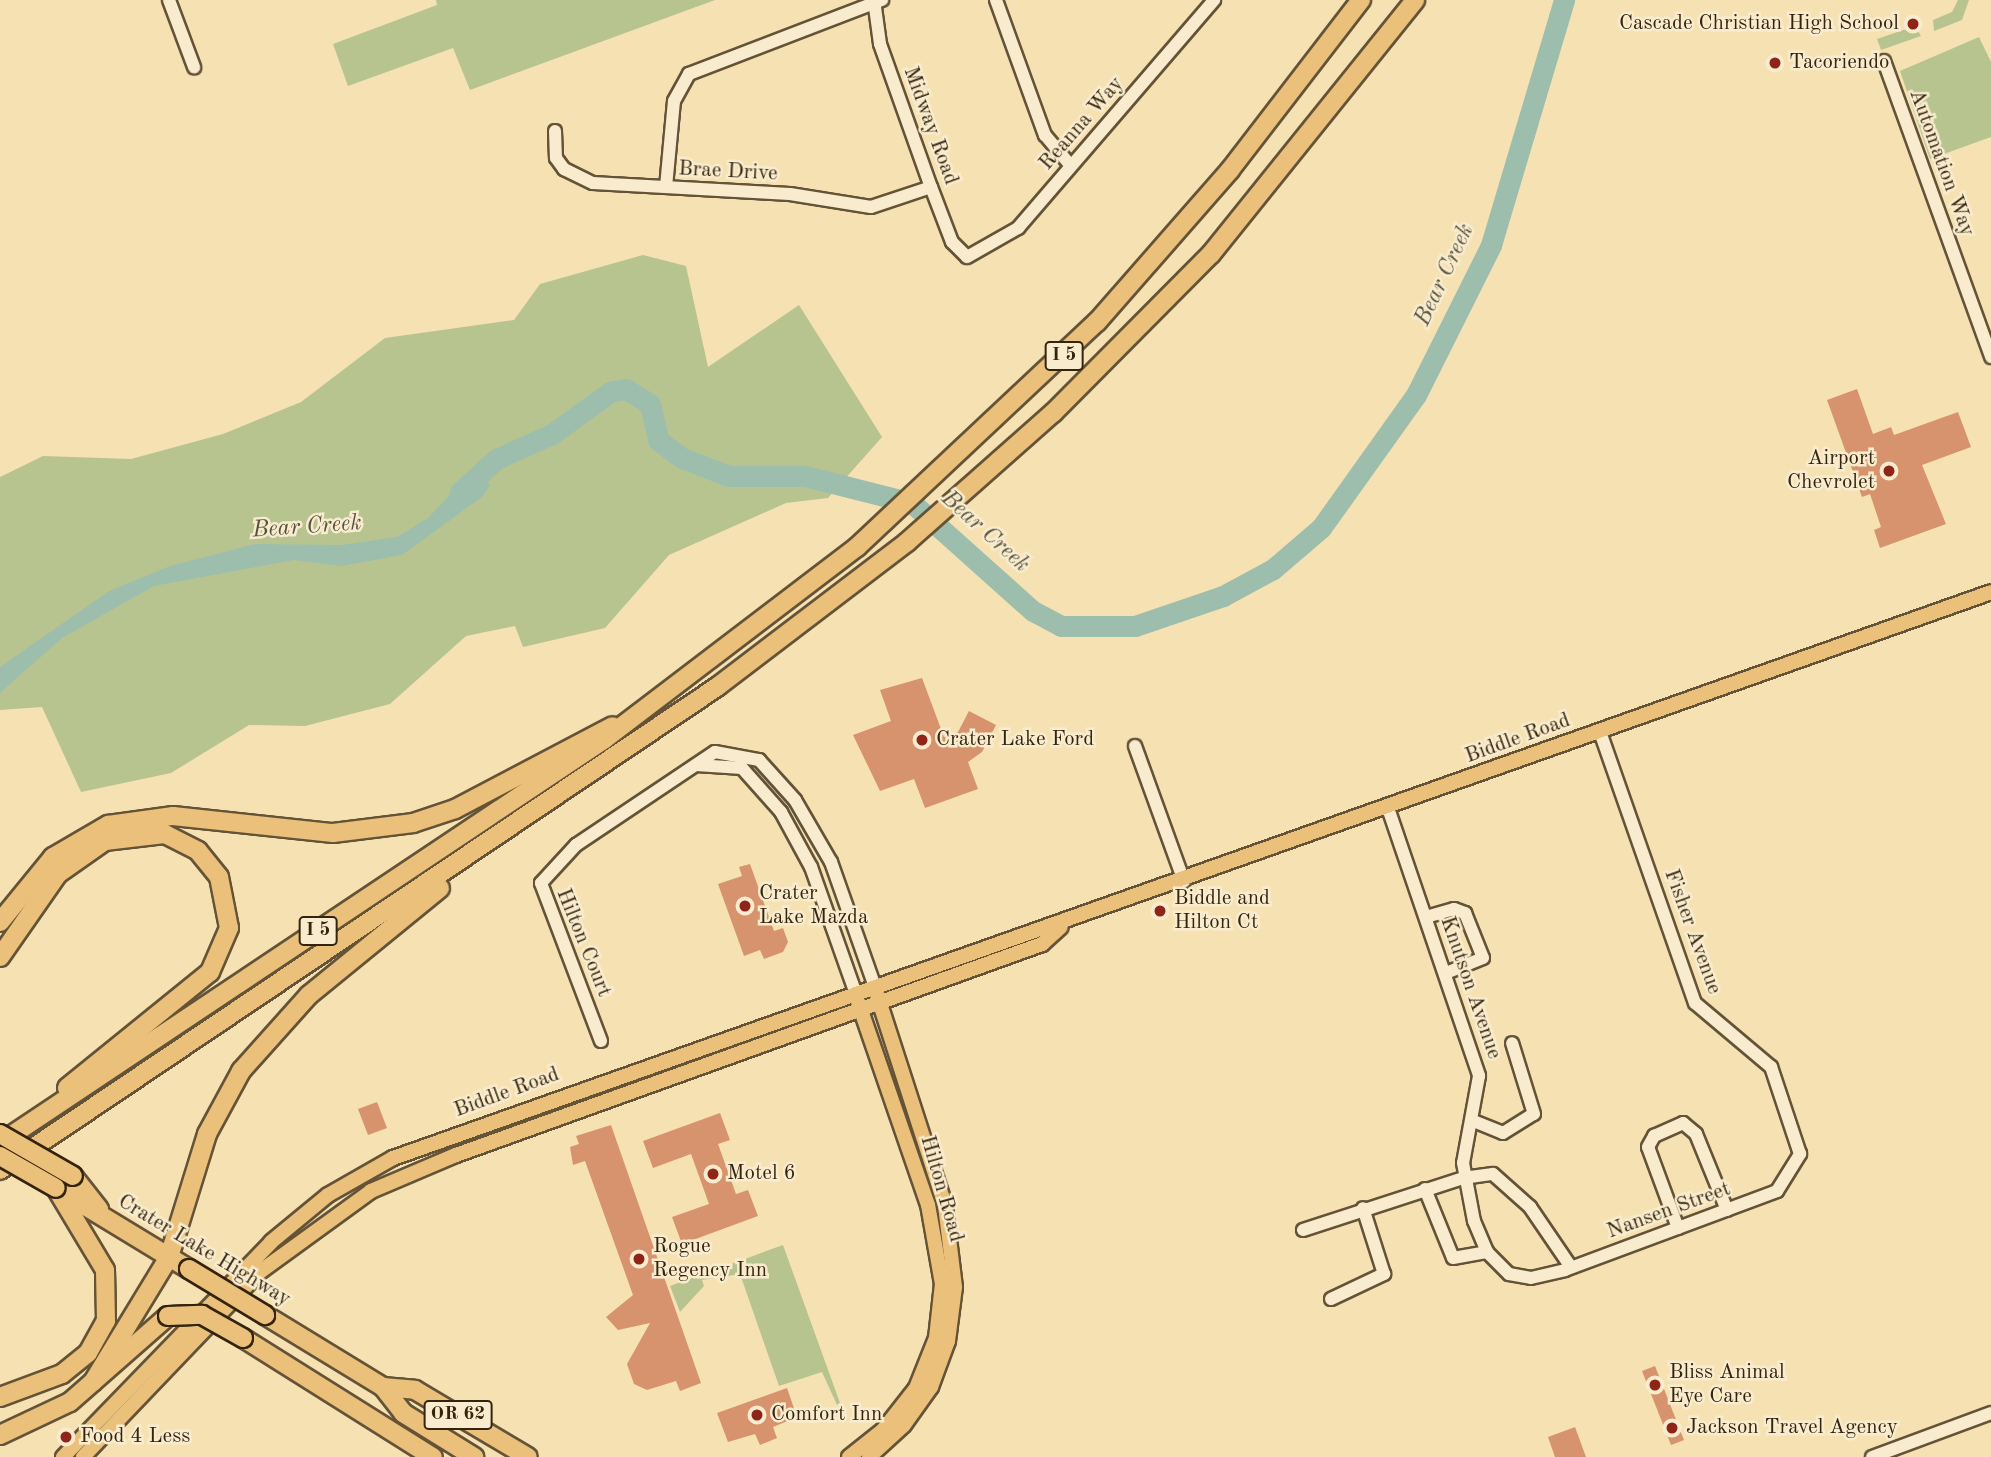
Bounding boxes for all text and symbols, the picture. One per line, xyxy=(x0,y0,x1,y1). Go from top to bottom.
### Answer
place label: Cascade Christian High School xyxy=(1619,11,1899,37)
marker: Cascade Christian High School xyxy=(1905,16,1921,32)
place label: Tacoriendo xyxy=(1789,50,1890,76)
marker: Tacoriendo xyxy=(1767,55,1783,71)
street label: Midway Road xyxy=(897,64,963,188)
street label: Reanna Way xyxy=(1034,72,1130,176)
street label: Automation Way xyxy=(1903,86,1979,240)
street label: Brae Drive xyxy=(678,157,778,187)
water label: Bear Creek xyxy=(1409,220,1481,330)
road number: I 5 xyxy=(1043,340,1085,372)
place label: Airport Chevrolet xyxy=(1787,446,1875,496)
marker: Airport Chevrolet xyxy=(1881,463,1897,479)
water label: Bear Creek xyxy=(935,485,1035,579)
water label: Bear Creek xyxy=(251,509,363,545)
street label: Biddle Road xyxy=(1462,708,1574,770)
place label: Crater Lake Ford xyxy=(936,727,1094,753)
marker: Crater Lake Ford xyxy=(914,732,930,748)
street label: Fisher Avenue xyxy=(1658,866,1726,998)
place label: Crater Lake Mazda xyxy=(759,881,868,931)
street label: Hilton Court xyxy=(550,885,616,1001)
place label: Biddle and Hilton Ct xyxy=(1174,886,1270,936)
marker: Crater Lake Mazda xyxy=(737,898,753,914)
marker: Biddle and Hilton Ct xyxy=(1152,903,1168,919)
street label: Knutson Avenue xyxy=(1434,913,1506,1063)
road number: I 5 xyxy=(297,916,339,946)
street label: Biddle Road xyxy=(451,1062,563,1124)
street label: Hilton Road xyxy=(914,1133,968,1245)
place label: Motel 6 xyxy=(727,1161,796,1187)
marker: Motel 6 xyxy=(705,1166,721,1182)
street label: Nansen Street xyxy=(1604,1177,1734,1245)
street label: Crater Lake Highway xyxy=(113,1189,295,1313)
place label: Rogue Regency Inn xyxy=(653,1234,767,1284)
marker: Rogue Regency Inn xyxy=(631,1251,647,1267)
place label: Bliss Animal Eye Care xyxy=(1669,1360,1785,1410)
marker: Bliss Animal Eye Care xyxy=(1647,1377,1663,1393)
road number: OR 62 xyxy=(423,1400,493,1430)
place label: Comfort Inn xyxy=(771,1402,882,1428)
marker: Comfort Inn xyxy=(749,1407,765,1423)
place label: Jackson Travel Agency xyxy=(1686,1415,1898,1441)
marker: Jackson Travel Agency xyxy=(1664,1420,1680,1436)
place label: Food 4 Less xyxy=(80,1424,190,1450)
marker: Food 4 Less xyxy=(58,1429,74,1445)

